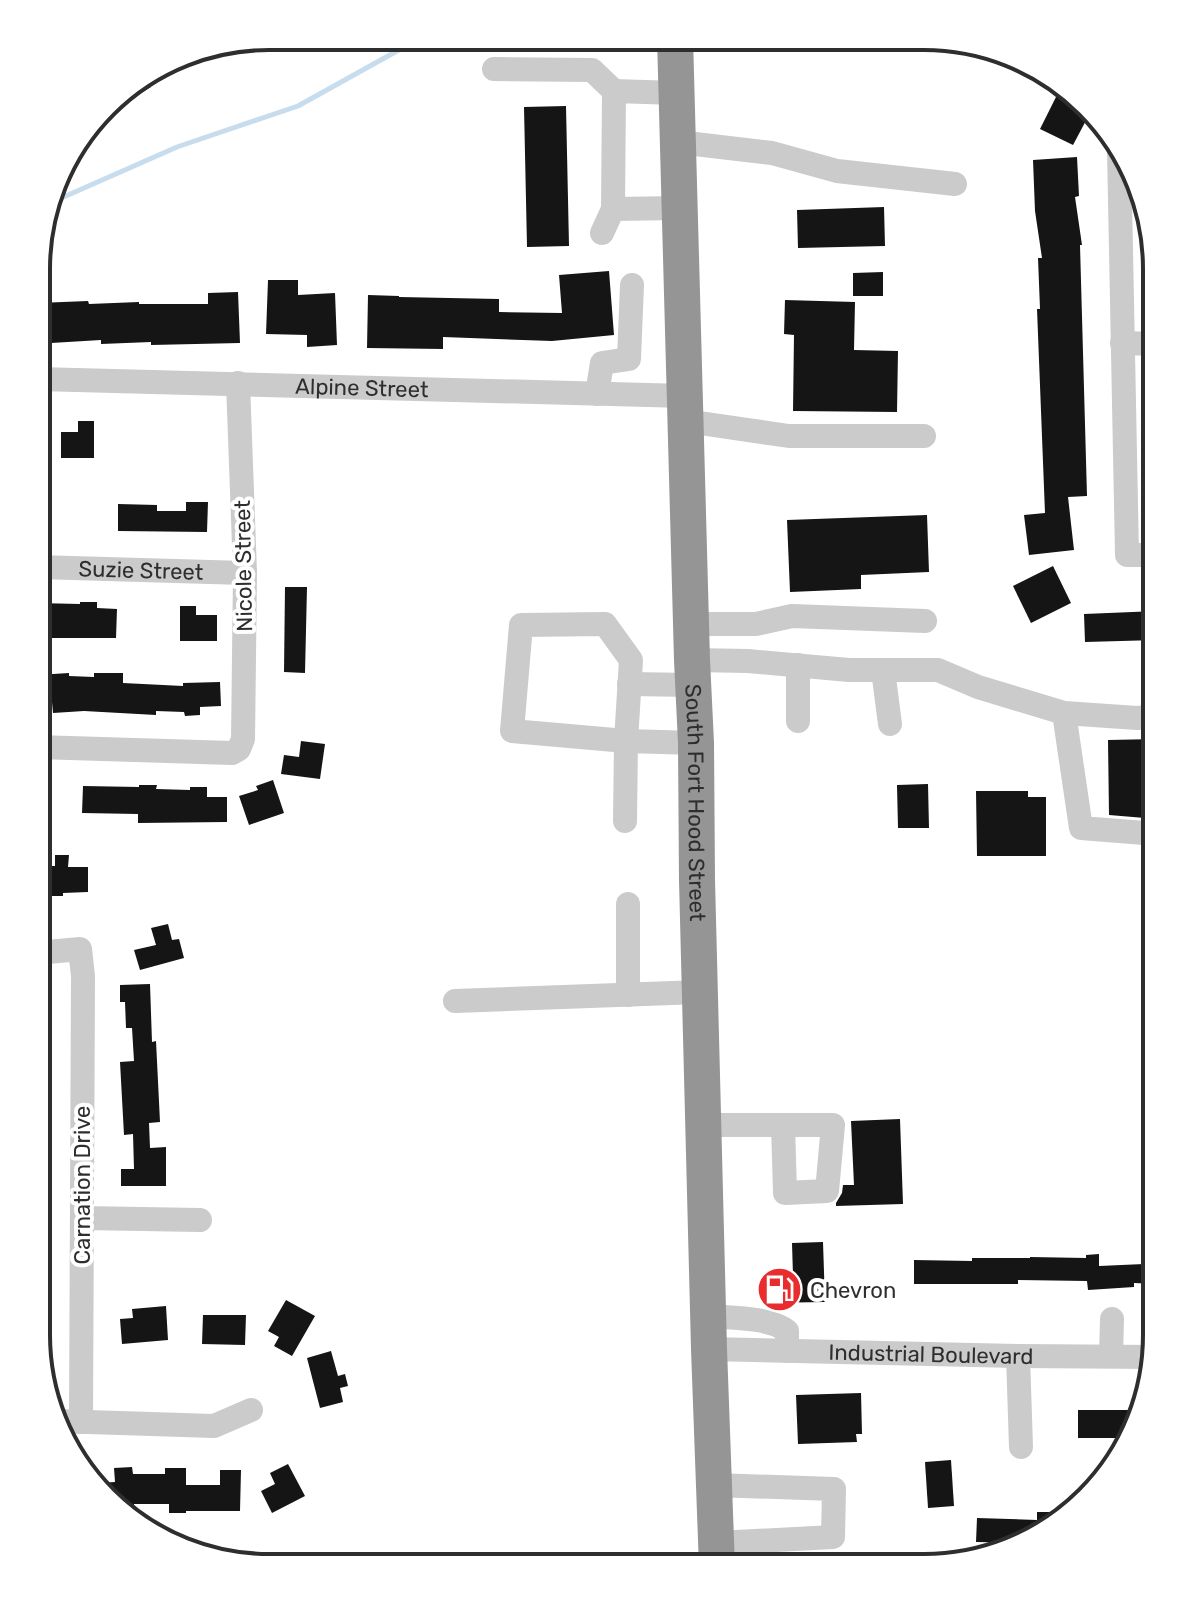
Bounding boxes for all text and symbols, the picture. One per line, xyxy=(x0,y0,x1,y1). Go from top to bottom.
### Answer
street label: Alpine Street xyxy=(295,373,429,403)
street label: Nicole Street xyxy=(229,499,258,632)
street label: Suzie Street xyxy=(78,555,204,586)
street label: South Fort Hood Street xyxy=(679,683,711,922)
street label: Carnation Drive xyxy=(69,1106,96,1264)
fuel station icon: Chevron xyxy=(755,1266,803,1314)
place label: Chevron xyxy=(810,1277,896,1304)
street label: Industrial Boulevard xyxy=(828,1339,1034,1370)

